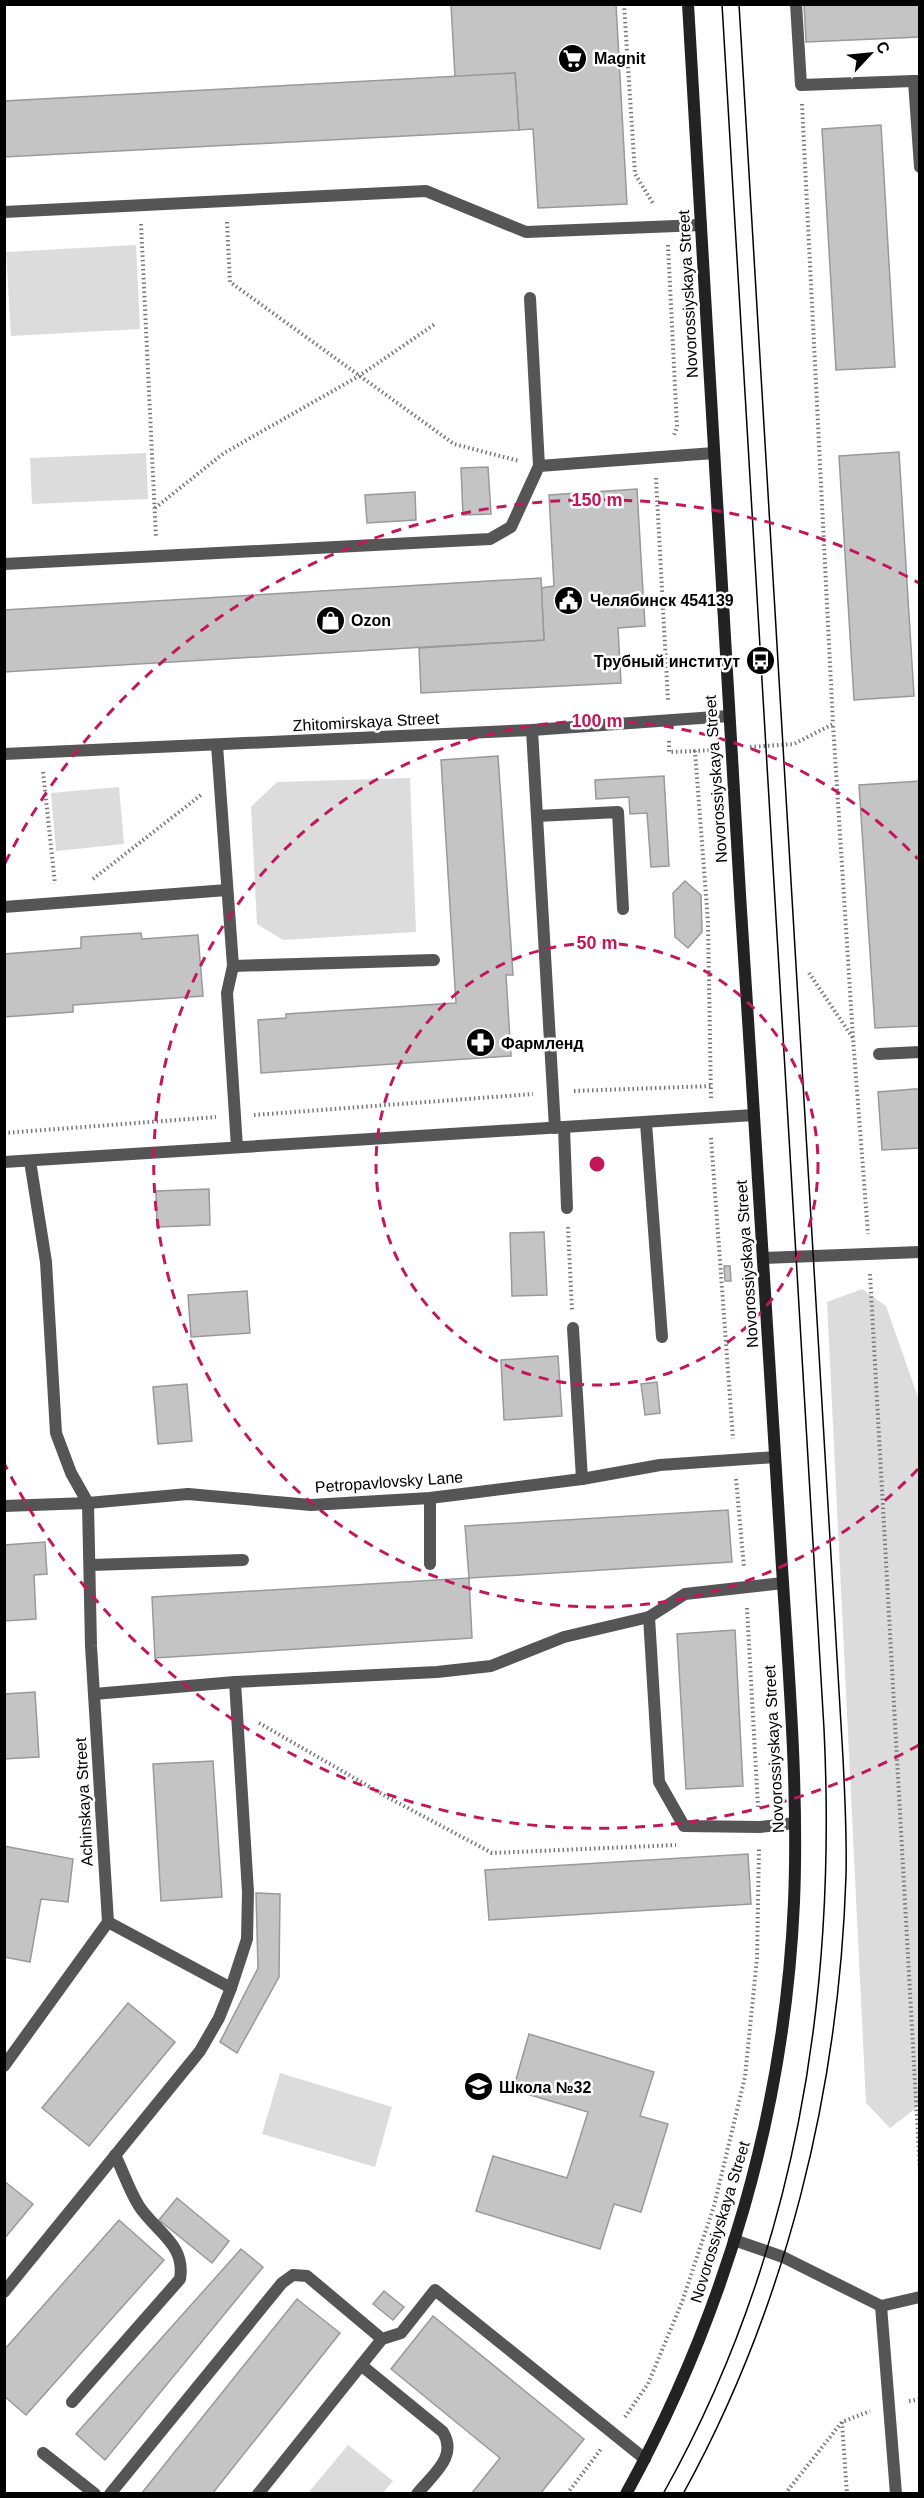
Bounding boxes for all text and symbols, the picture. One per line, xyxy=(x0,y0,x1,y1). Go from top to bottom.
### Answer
north arrow xyxy=(840,24,900,84)
text: С xyxy=(873,39,893,57)
supermarket icon: Magnit xyxy=(557,42,589,74)
place label: Magnit xyxy=(594,50,646,67)
street label: Novorossiyskaya Street xyxy=(675,209,701,378)
text: 150 m xyxy=(571,490,623,510)
public building icon: Челябинск 454139 xyxy=(553,584,585,616)
place label: Челябинск 454139 xyxy=(590,592,734,609)
shop icon: Ozon xyxy=(314,604,346,636)
place label: Ozon xyxy=(351,612,391,629)
bus stop icon: Трубный институт xyxy=(745,645,777,677)
place label: Трубный институт xyxy=(594,653,740,670)
street label: Novorossiyskaya Street xyxy=(702,694,730,863)
street label: Zhitomirskaya Street xyxy=(292,710,440,734)
text: 100 m xyxy=(571,711,623,731)
text: 50 m xyxy=(576,933,618,953)
pharmacy icon: Фармленд xyxy=(464,1027,496,1059)
place label: Фармленд xyxy=(501,1035,584,1052)
centre of rings xyxy=(587,1154,607,1174)
street label: Novorossiyskaya Street xyxy=(733,1179,761,1348)
street label: Petropavlovsky Lane xyxy=(314,1468,464,1496)
street label: Novorossiyskaya Street xyxy=(761,1664,787,1833)
street label: Achinskaya Street xyxy=(72,1737,96,1867)
school or university icon: Школа №32 xyxy=(462,2071,494,2103)
place label: Школа №32 xyxy=(499,2079,591,2096)
street label: Novorossiyskaya Street xyxy=(687,2139,753,2305)

